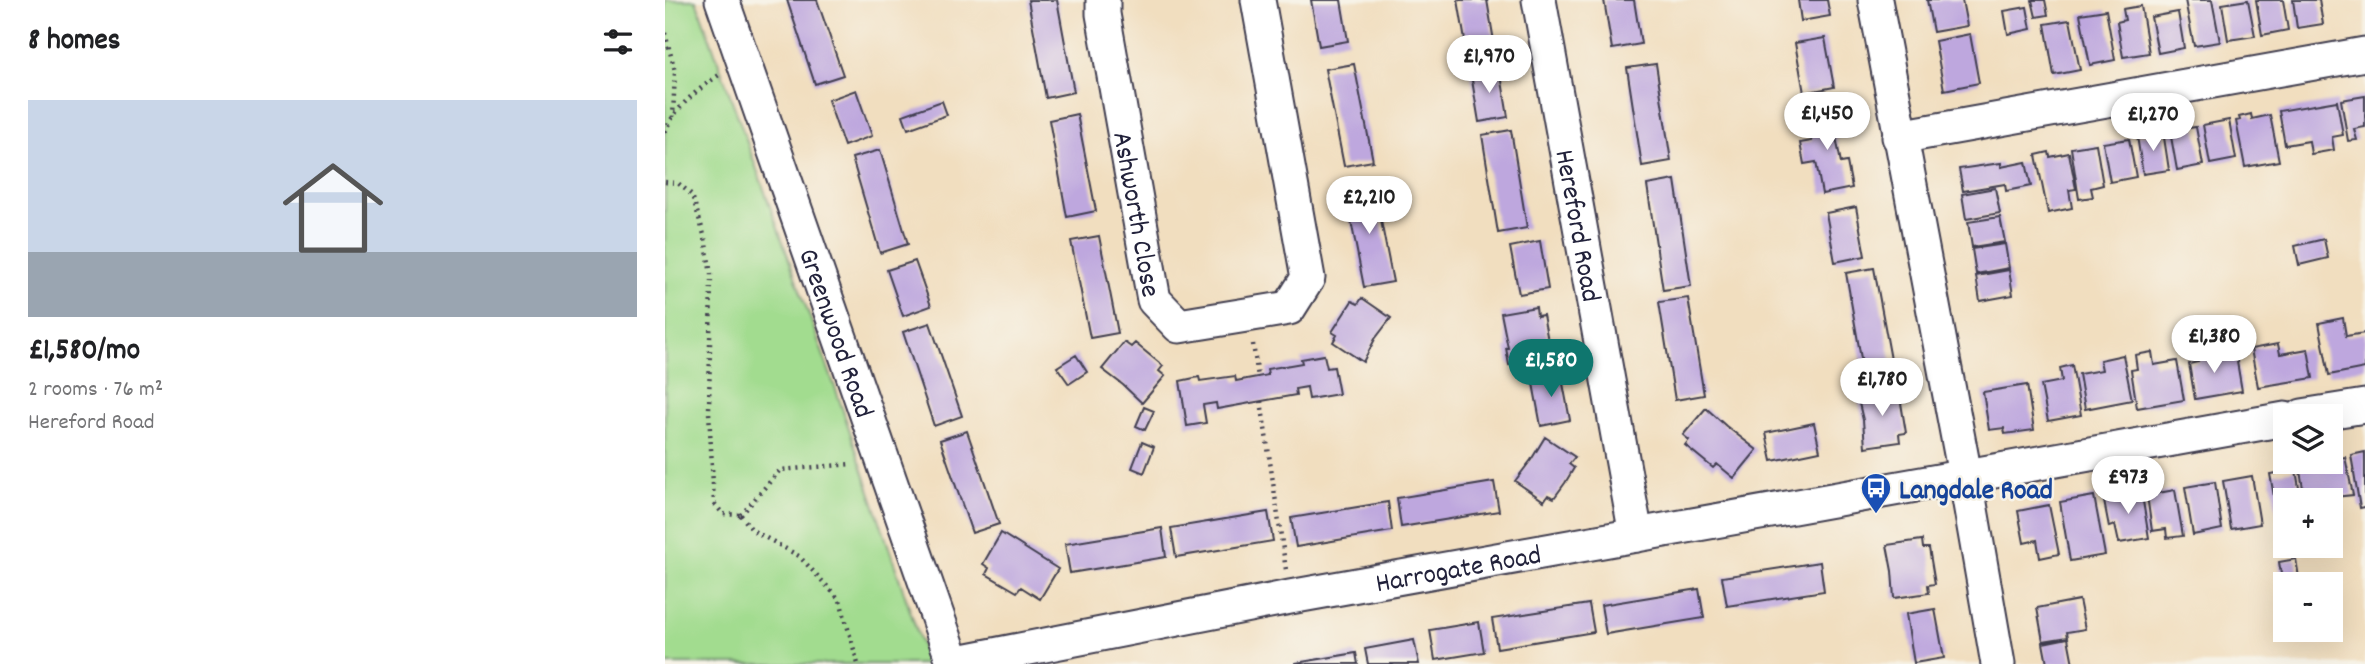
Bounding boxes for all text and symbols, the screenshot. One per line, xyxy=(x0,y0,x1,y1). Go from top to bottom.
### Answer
text: 8 homes xyxy=(28,21,120,64)
icon: filters xyxy=(599,23,637,61)
pin: £1,970 xyxy=(1432,36,1546,95)
text: £1,970 xyxy=(1463,41,1515,74)
pin: £1,450 xyxy=(1770,92,1884,152)
pin: £1,270 xyxy=(2096,94,2210,153)
text: £1,450 xyxy=(1800,98,1854,131)
text: £1,270 xyxy=(2127,99,2179,132)
street label: Ashworth Close xyxy=(1099,129,1168,301)
icon: home xyxy=(270,145,396,271)
street label: Hereford Road xyxy=(1542,147,1608,306)
pin: £2,210 xyxy=(1312,176,1426,236)
text: £2,210 xyxy=(1342,182,1396,215)
street label: Greenwood Road xyxy=(785,244,881,424)
pin: £1,380 xyxy=(2157,316,2271,375)
text: £1,380 xyxy=(2188,321,2240,354)
text: £1,580/mo xyxy=(28,331,140,374)
pin: £1,580 xyxy=(1494,340,1608,399)
text: £1,580 xyxy=(1524,345,1578,378)
pin: £1,780 xyxy=(1825,358,1939,418)
text: £1,780 xyxy=(1856,364,1908,397)
text: 2 rooms · 76 m² xyxy=(28,374,163,407)
map controls xyxy=(2273,404,2343,642)
button: layers xyxy=(2273,404,2343,474)
text: Hereford Road xyxy=(28,407,154,440)
pin: £973 xyxy=(2087,456,2169,516)
text: £973 xyxy=(2107,462,2149,495)
bus stop icon: Langdale Road xyxy=(1859,471,1893,515)
place label: Langdale Road xyxy=(1899,473,2053,513)
button: + xyxy=(2273,488,2343,558)
street label: Harrogate Road xyxy=(1373,537,1545,606)
button: − xyxy=(2273,572,2343,642)

